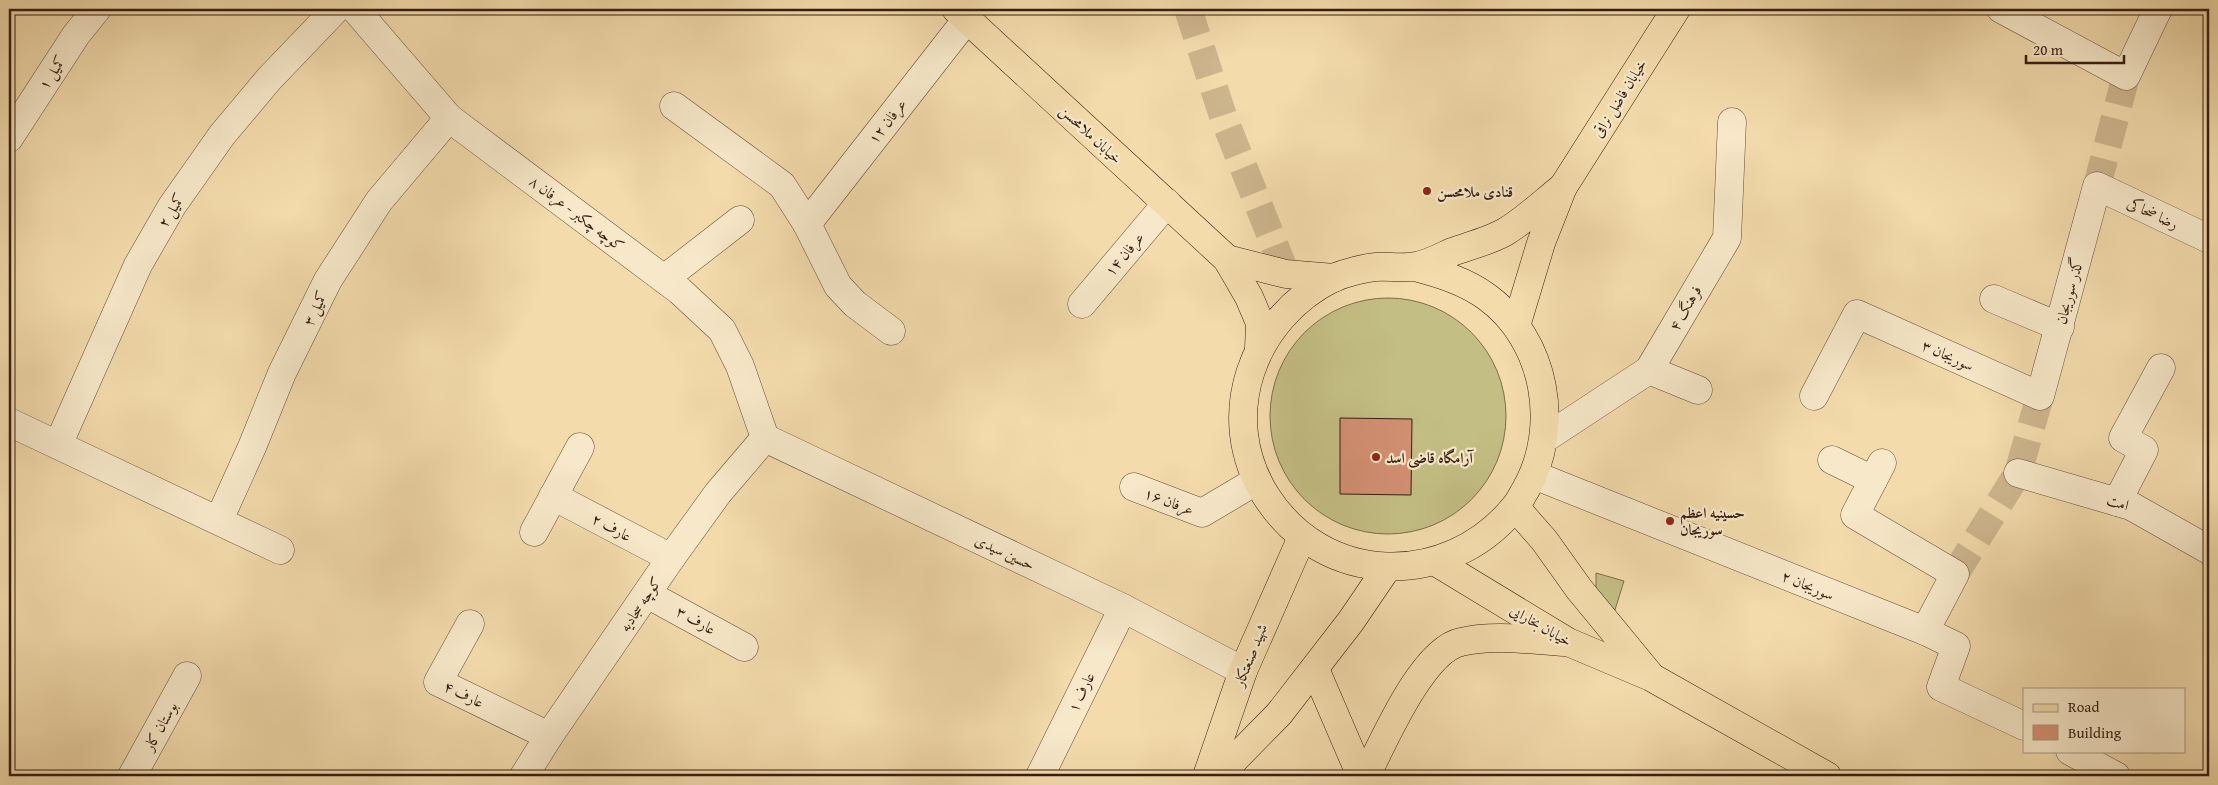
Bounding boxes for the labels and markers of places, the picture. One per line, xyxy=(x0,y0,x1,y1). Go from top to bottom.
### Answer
place label: قنادی ملامحسن xyxy=(1437,181,1513,203)
marker: قنادی ملامحسن xyxy=(1421,185,1433,197)
place label: آرامگاه قاضی اسد xyxy=(1386,447,1475,469)
marker: آرامگاه قاضی اسد xyxy=(1370,451,1382,463)
place label: حسینیه اعظم سوریجان xyxy=(1680,502,1745,540)
marker: حسینیه اعظم سوریجان xyxy=(1664,515,1676,527)

